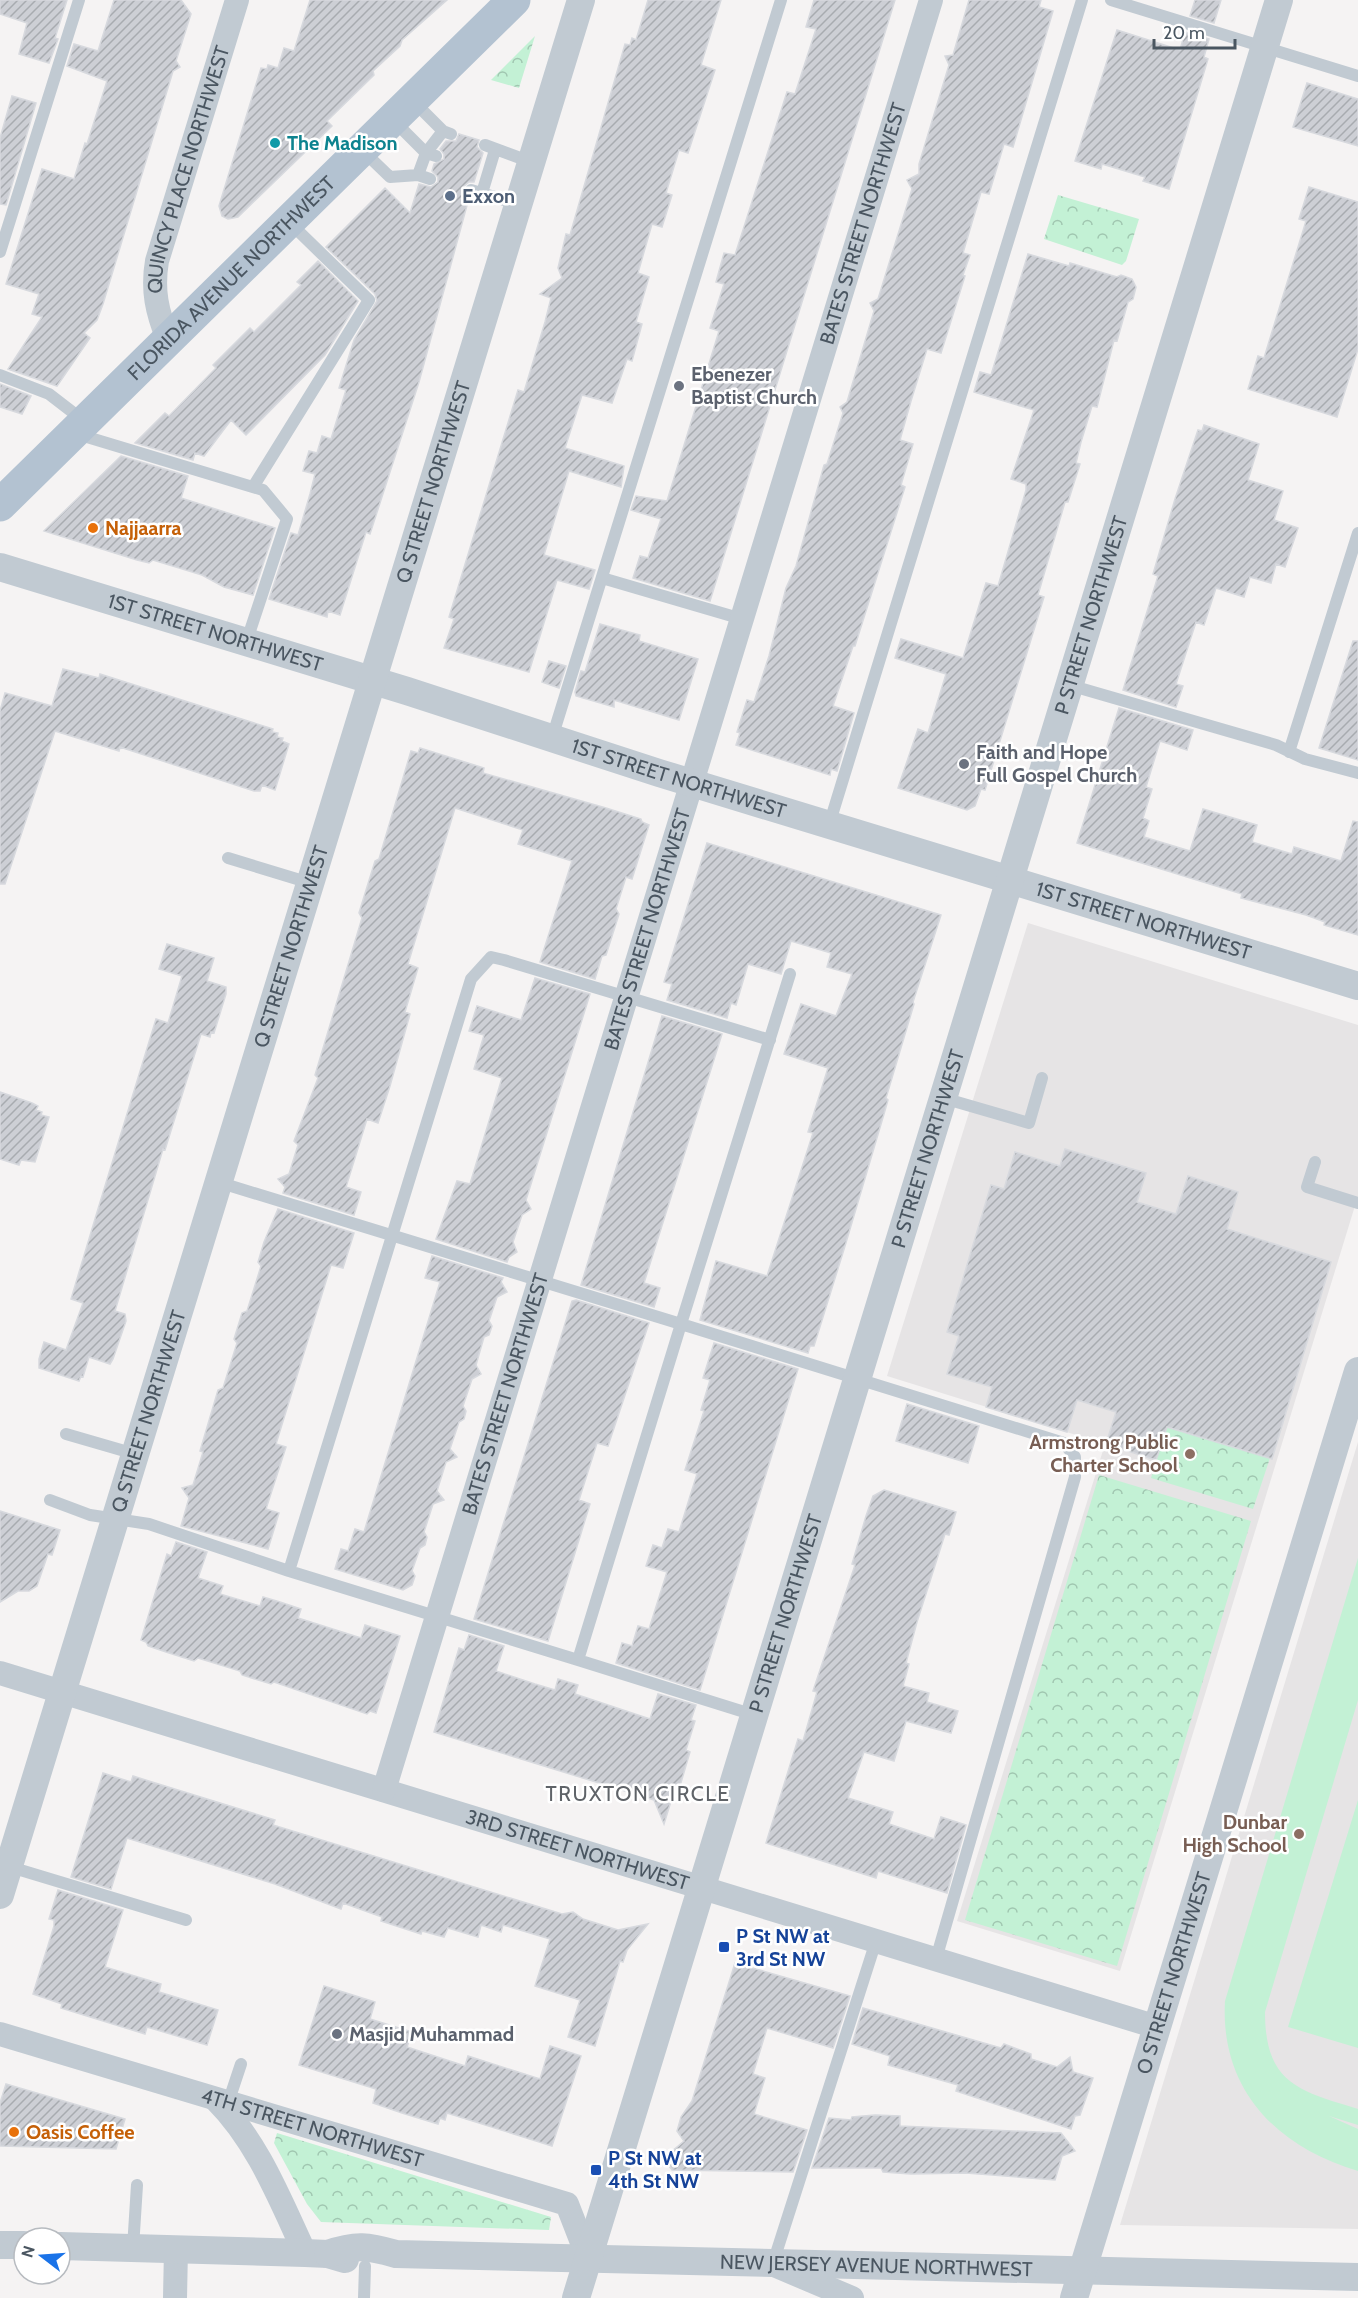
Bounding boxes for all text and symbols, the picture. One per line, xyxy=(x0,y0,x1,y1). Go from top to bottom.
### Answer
scale bar xyxy=(1154,12,1235,50)
text: 20 m xyxy=(1163,22,1205,44)
street label: QUINCY PLACE NORTHWEST xyxy=(143,42,234,294)
street label: BATES STREET NORTHWEST xyxy=(814,99,911,347)
place label: The Madison xyxy=(287,131,397,155)
marker: The Madison xyxy=(268,136,282,150)
street label: FLORIDA AVENUE NORTHWEST xyxy=(122,171,340,385)
place label: Exxon xyxy=(462,184,515,208)
marker: Exxon xyxy=(443,189,457,203)
place label: Ebenezer Baptist Church xyxy=(691,362,817,409)
street label: Q STREET NORTHWEST xyxy=(391,378,476,586)
marker: Ebenezer Baptist Church xyxy=(672,379,686,393)
street label: P STREET NORTHWEST xyxy=(1049,513,1133,717)
place label: Najjaarra xyxy=(105,516,181,540)
marker: Najjaarra xyxy=(86,521,100,535)
street label: 1ST STREET NORTHWEST xyxy=(105,589,326,677)
street label: 1ST STREET NORTHWEST xyxy=(568,733,789,823)
place label: Faith and Hope Full Gospel Church xyxy=(976,740,1137,787)
marker: Faith and Hope Full Gospel Church xyxy=(957,757,971,771)
street label: BATES STREET NORTHWEST xyxy=(599,805,695,1053)
street label: Q STREET NORTHWEST xyxy=(249,842,333,1051)
street label: 1ST STREET NORTHWEST xyxy=(1033,877,1254,965)
street label: P STREET NORTHWEST xyxy=(886,1046,969,1251)
street label: BATES STREET NORTHWEST xyxy=(457,1270,553,1518)
street label: Q STREET NORTHWEST xyxy=(106,1307,191,1515)
place label: Armstrong Public Charter School xyxy=(1029,1430,1178,1477)
marker: Armstrong Public Charter School xyxy=(1183,1447,1197,1461)
street label: P STREET NORTHWEST xyxy=(744,1511,827,1715)
district label: TRUXTON CIRCLE xyxy=(546,1781,730,1806)
street label: 3RD STREET NORTHWEST xyxy=(463,1804,692,1895)
place label: Dunbar High School xyxy=(1182,1810,1287,1857)
marker: Dunbar High School xyxy=(1292,1827,1306,1841)
street label: O STREET NORTHWEST xyxy=(1131,1869,1216,2077)
place label: P St NW at 3rd St NW xyxy=(736,1924,830,1971)
marker: P St NW at 3rd St NW xyxy=(717,1940,731,1954)
place label: Masjid Muhammad xyxy=(349,2022,514,2046)
marker: Masjid Muhammad xyxy=(330,2027,344,2041)
street label: 4TH STREET NORTHWEST xyxy=(198,2083,427,2172)
place label: Oasis Coffee xyxy=(26,2120,135,2144)
marker: Oasis Coffee xyxy=(7,2125,21,2139)
place label: P St NW at 4th St NW xyxy=(608,2146,702,2193)
marker: P St NW at 4th St NW xyxy=(589,2163,603,2177)
north arrow xyxy=(12,2226,72,2286)
text: N xyxy=(17,2244,39,2260)
street label: NEW JERSEY AVENUE NORTHWEST xyxy=(720,2250,1033,2281)

